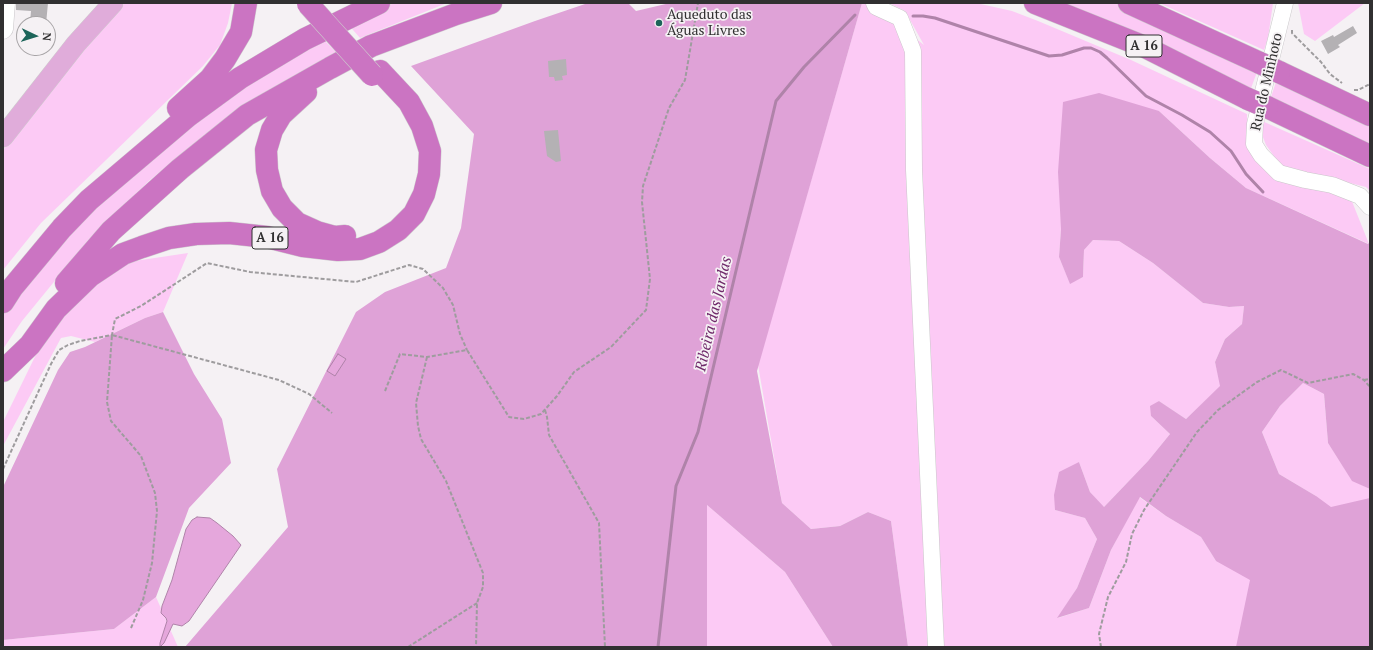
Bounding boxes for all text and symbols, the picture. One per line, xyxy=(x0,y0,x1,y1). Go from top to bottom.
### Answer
place label: Aqueduto das Águas Livres xyxy=(667,7,752,40)
north arrow xyxy=(16,16,56,56)
marker: Aqueduto das Águas Livres xyxy=(654,18,664,28)
text: N xyxy=(40,32,54,41)
street label: Rua do Minhoto xyxy=(1248,32,1286,132)
road number: A 16 xyxy=(1126,35,1162,57)
road number: A 16 xyxy=(252,227,288,249)
water label: Ribeira das Jardas xyxy=(692,255,736,373)

